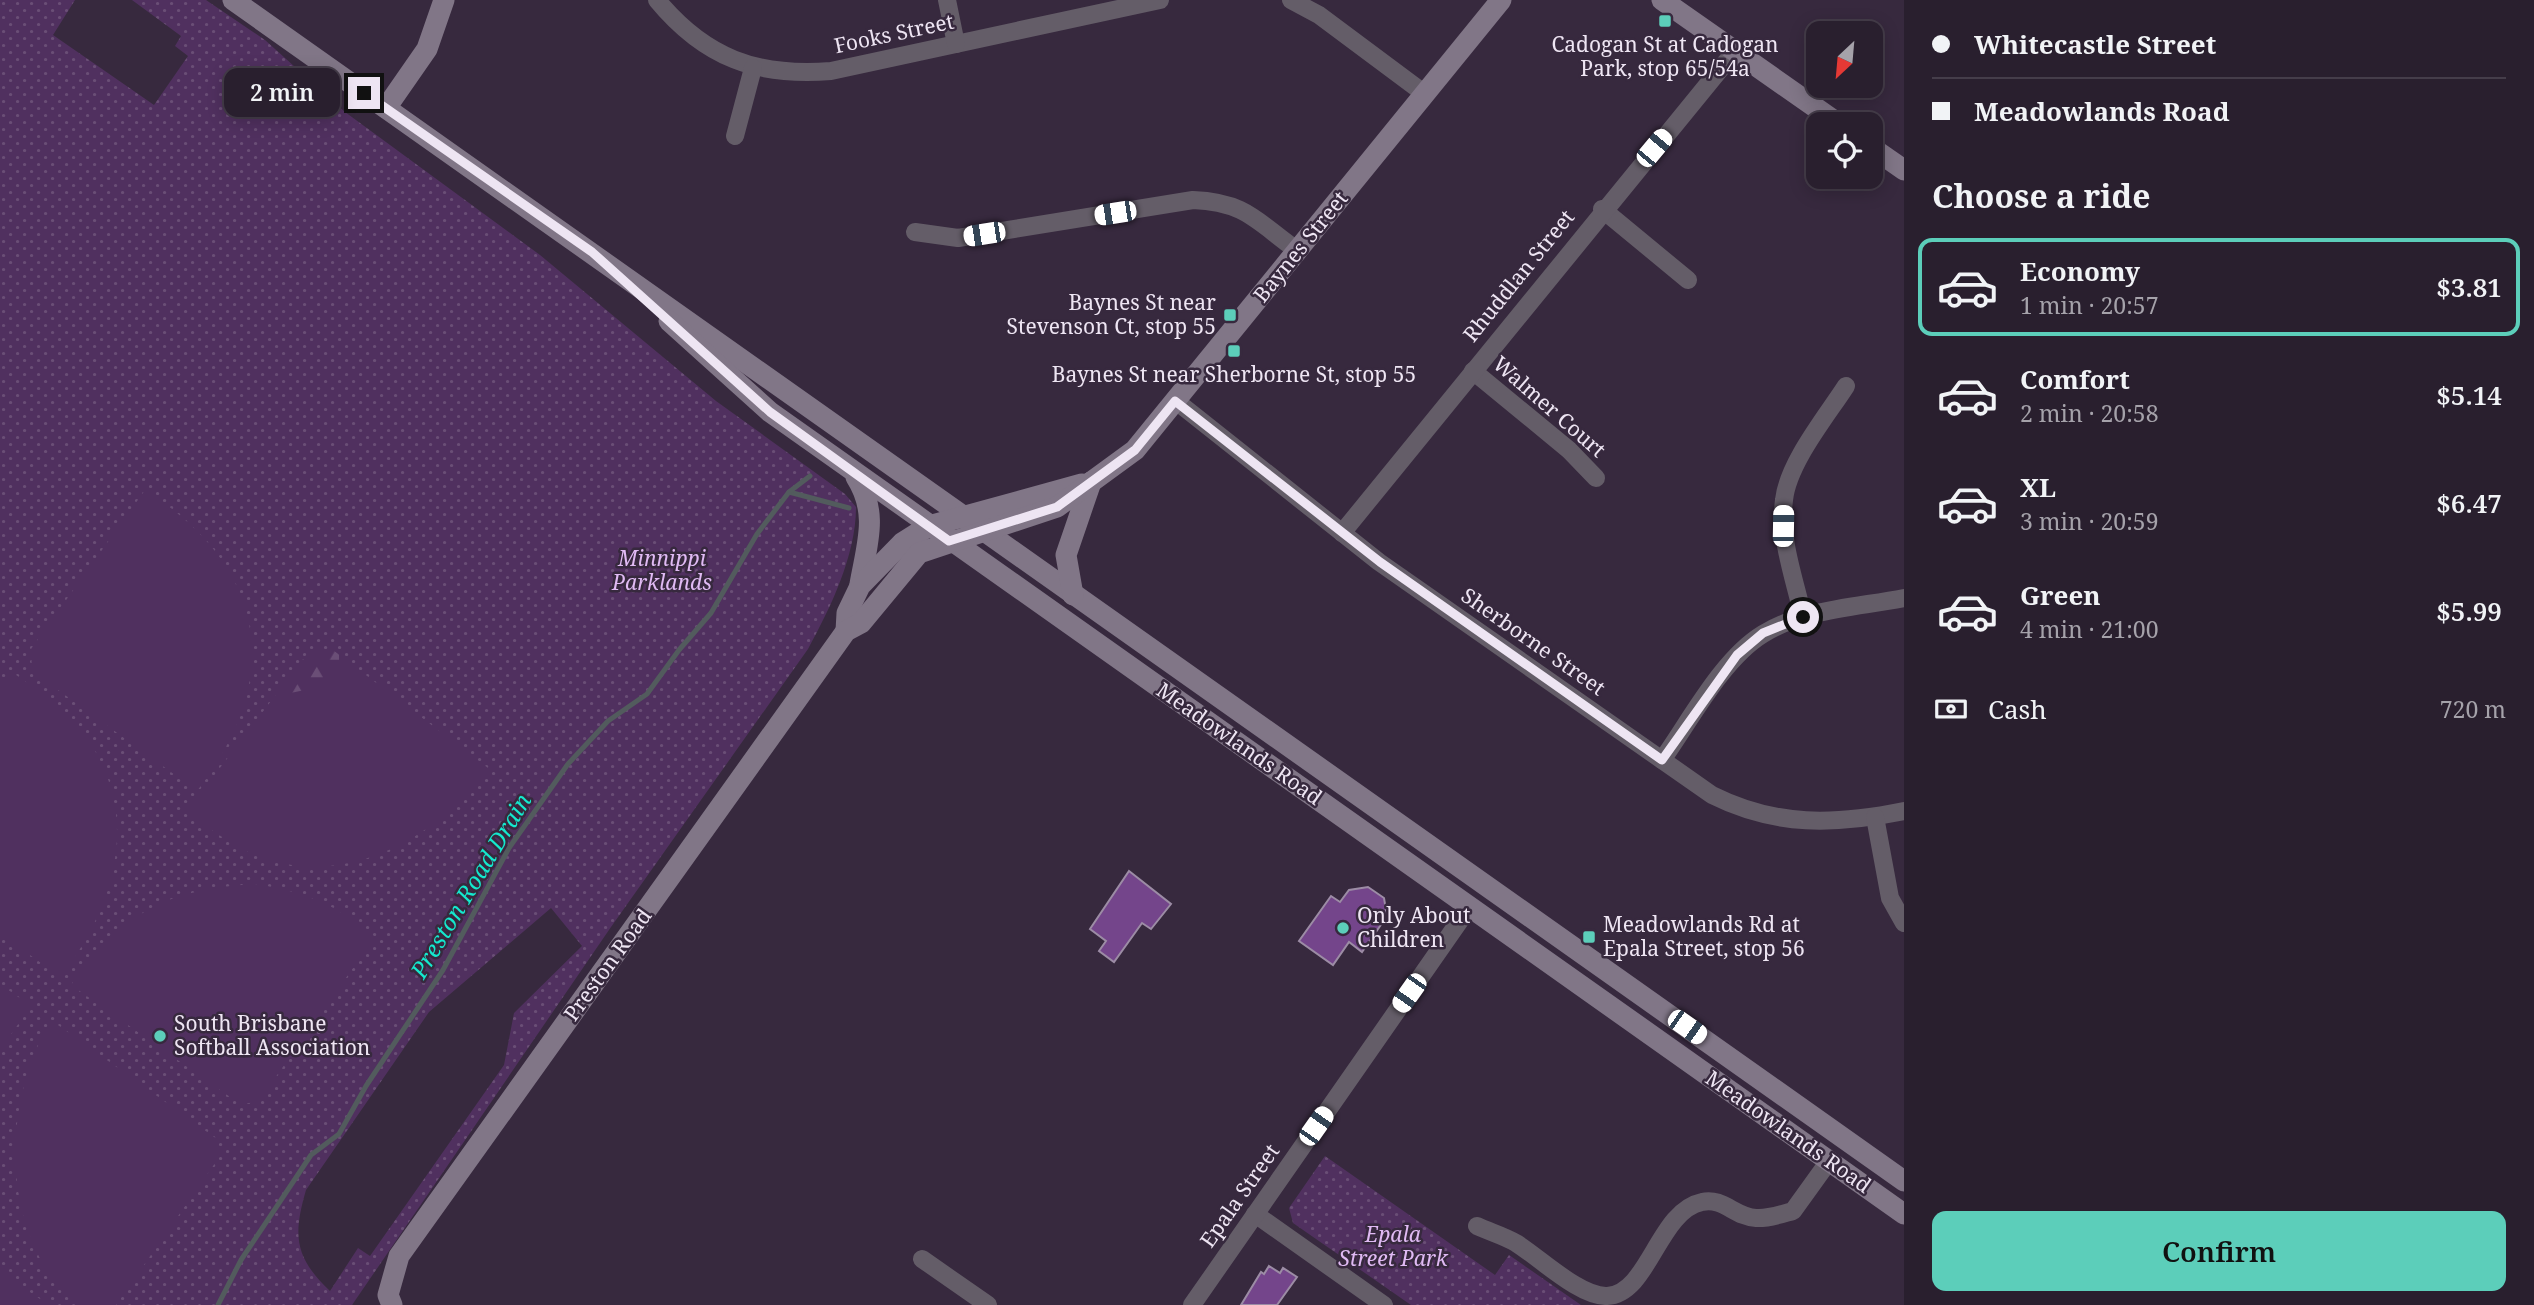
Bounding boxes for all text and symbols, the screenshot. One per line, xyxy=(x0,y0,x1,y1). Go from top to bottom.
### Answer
street label: Fooks Street xyxy=(831,7,956,59)
marker: Cadogan St at Cadogan Park, stop 65/54a xyxy=(1657,13,1673,29)
north arrow xyxy=(1806,21,1883,98)
map controls xyxy=(1806,21,1883,189)
text: Whitecastle Street xyxy=(1974,26,2216,62)
place label: Cadogan St at Cadogan Park, stop 65/54a xyxy=(1551,30,1779,82)
callout: 2 min xyxy=(224,68,340,118)
text: 2 min xyxy=(250,76,314,108)
route end xyxy=(348,77,380,109)
text: Meadowlands Road xyxy=(1974,93,2230,129)
button: locate xyxy=(1806,112,1883,189)
car xyxy=(1633,125,1676,171)
text: Choose a ride xyxy=(1932,174,2151,217)
street label: Baynes Street xyxy=(1247,185,1354,308)
car xyxy=(1093,199,1138,227)
street label: Rhuddlan Street xyxy=(1456,204,1580,347)
car xyxy=(962,220,1007,248)
text: Economy xyxy=(2020,253,2140,289)
icon: car xyxy=(1936,256,1999,319)
text: $3.81 xyxy=(2436,269,2502,305)
place label: Baynes St near Stevenson Ct, stop 55 xyxy=(1007,288,1216,340)
text: 1 min · 20:57 xyxy=(2020,289,2158,321)
marker: Baynes St near Stevenson Ct, stop 55 xyxy=(1222,307,1238,323)
marker: Baynes St near Sherborne St, stop 55 xyxy=(1226,343,1242,359)
street label: Walmer Court xyxy=(1487,349,1612,463)
place label: Baynes St near Sherborne St, stop 55 xyxy=(1052,360,1416,388)
text: Comfort xyxy=(2020,361,2130,397)
icon: car xyxy=(1936,364,1999,427)
text: $5.14 xyxy=(2436,377,2502,413)
text: 2 min · 20:58 xyxy=(2020,397,2158,429)
text: XL xyxy=(2020,469,2056,505)
icon: car xyxy=(1936,472,1999,535)
text: $6.47 xyxy=(2436,485,2502,521)
car xyxy=(1773,505,1794,547)
text: 3 min · 20:59 xyxy=(2020,505,2158,537)
park label: Minnippi Parklands xyxy=(611,544,712,596)
text: Green xyxy=(2020,577,2101,613)
icon: car xyxy=(1936,580,1999,643)
street label: Sherborne Street xyxy=(1456,581,1611,701)
text: $5.99 xyxy=(2436,593,2502,629)
route start xyxy=(1787,601,1819,633)
text: 4 min · 21:00 xyxy=(2020,613,2158,645)
street label: Meadowlands Road xyxy=(1151,675,1328,811)
icon: cash xyxy=(1932,690,1970,728)
text: Cash xyxy=(1988,691,2047,727)
text: 720 m xyxy=(2440,693,2506,725)
water label: Preston Road Drain xyxy=(402,787,538,985)
place label: Only About Children xyxy=(1357,901,1471,953)
street label: Preston Road xyxy=(557,903,657,1026)
place label: Meadowlands Rd at Epala Street, stop 56 xyxy=(1603,910,1805,962)
marker: Only About Children xyxy=(1335,920,1351,936)
marker: Meadowlands Rd at Epala Street, stop 56 xyxy=(1581,929,1597,945)
car xyxy=(1389,970,1430,1016)
car xyxy=(1664,1006,1711,1048)
place label: South Brisbane Softball Association xyxy=(174,1009,370,1061)
marker: South Brisbane Softball Association xyxy=(152,1028,168,1044)
street label: Meadowlands Road xyxy=(1700,1063,1877,1199)
car xyxy=(1296,1103,1337,1149)
street label: Epala Street xyxy=(1193,1138,1285,1253)
button: Confirm xyxy=(1932,1211,2506,1291)
park label: Epala Street Park xyxy=(1338,1220,1449,1272)

